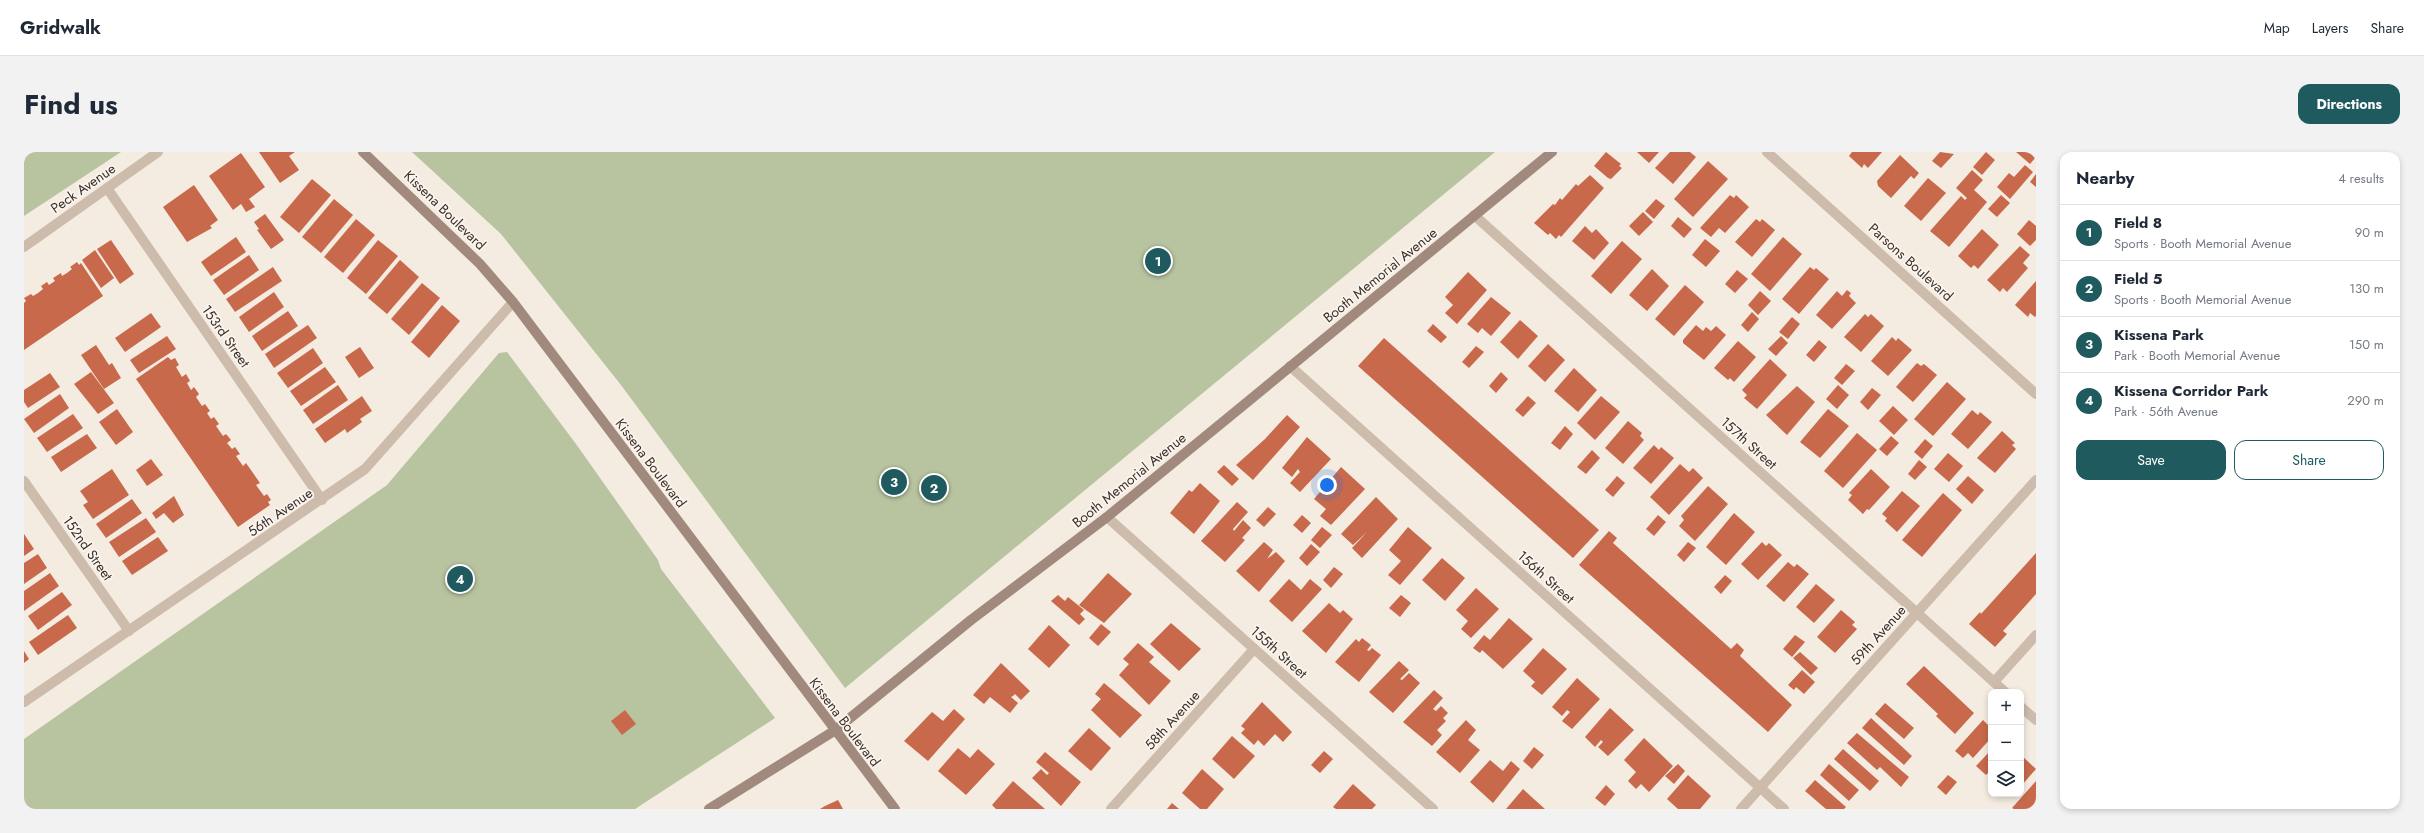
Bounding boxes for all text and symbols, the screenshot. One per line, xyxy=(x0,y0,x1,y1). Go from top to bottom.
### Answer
text: Gridwalk xyxy=(20,14,101,41)
text: Map xyxy=(2264,18,2290,38)
text: Layers xyxy=(2312,18,2348,38)
text: Share xyxy=(2370,18,2404,38)
text: Find us xyxy=(24,84,118,125)
button: Directions xyxy=(2298,84,2400,124)
street label: Peck Avenue xyxy=(46,158,120,218)
street label: Kissena Boulevard xyxy=(400,166,490,254)
text: Nearby xyxy=(2076,166,2134,190)
text: 4 results xyxy=(2338,169,2384,188)
text: Field 8 xyxy=(2114,212,2162,234)
street label: Parsons Boulevard xyxy=(1864,218,1958,306)
street label: Booth Memorial Avenue xyxy=(1319,223,1441,327)
text: 1 xyxy=(2086,223,2092,242)
text: 90 m xyxy=(2355,223,2384,242)
text: Sports · Booth Memorial Avenue xyxy=(2114,234,2291,253)
pin: 1 xyxy=(1145,246,1171,276)
text: Field 5 xyxy=(2114,268,2163,290)
text: 2 xyxy=(2085,279,2093,298)
text: 130 m xyxy=(2349,279,2384,298)
text: Sports · Booth Memorial Avenue xyxy=(2114,290,2291,309)
street label: 153rd Street xyxy=(197,301,255,372)
text: Kissena Park xyxy=(2114,324,2204,346)
text: 3 xyxy=(2085,335,2093,354)
text: 150 m xyxy=(2349,335,2384,354)
text: Park · Booth Memorial Avenue xyxy=(2114,346,2280,365)
text: Kissena Corridor Park xyxy=(2114,380,2269,402)
text: 4 xyxy=(2084,391,2094,410)
text: 290 m xyxy=(2347,391,2384,410)
text: Park · 56th Avenue xyxy=(2114,402,2218,421)
street label: 157th Street xyxy=(1716,412,1782,474)
street label: Kissena Boulevard xyxy=(611,414,691,512)
street label: Booth Memorial Avenue xyxy=(1068,428,1190,532)
button: Save xyxy=(2076,440,2226,480)
button: Share xyxy=(2234,440,2384,480)
pin: 3 xyxy=(881,467,907,497)
pin: 2 xyxy=(921,473,947,503)
your location xyxy=(1317,475,1337,495)
street label: 56th Avenue xyxy=(244,483,316,541)
street label: 152nd Street xyxy=(58,512,118,585)
street label: 156th Street xyxy=(1513,546,1579,608)
pin: 4 xyxy=(447,564,473,594)
street label: 59th Avenue xyxy=(1846,601,1910,669)
street label: 155th Street xyxy=(1246,621,1312,683)
street label: Kissena Boulevard xyxy=(805,673,885,771)
street label: 58th Avenue xyxy=(1140,686,1204,754)
map controls xyxy=(1988,689,2024,797)
button: + xyxy=(1988,689,2024,725)
button: − xyxy=(1988,725,2024,761)
button: layers xyxy=(1988,761,2024,797)

